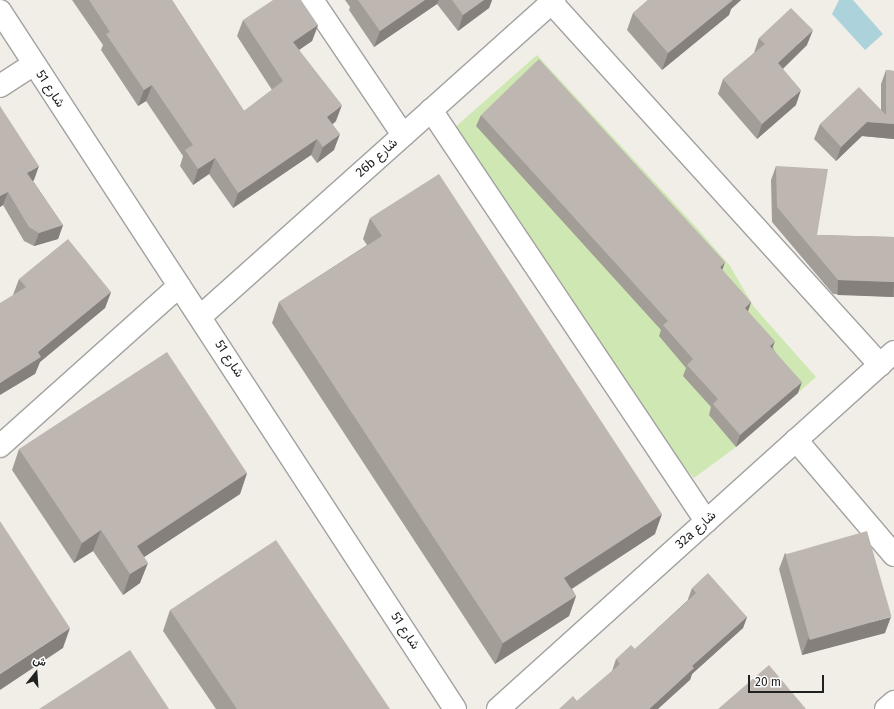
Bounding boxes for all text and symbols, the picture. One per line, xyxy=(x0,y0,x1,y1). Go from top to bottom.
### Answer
street label: شارع 51 xyxy=(32,68,68,110)
street label: 26b شارع xyxy=(353,135,401,181)
street label: شارع 51 xyxy=(211,338,247,380)
street label: 32a شارع xyxy=(672,508,720,552)
street label: شارع 51 xyxy=(387,610,423,652)
north arrow xyxy=(16,653,56,693)
text: ش xyxy=(31,653,48,669)
scale bar xyxy=(750,667,826,693)
text: 20 m xyxy=(755,675,781,689)

